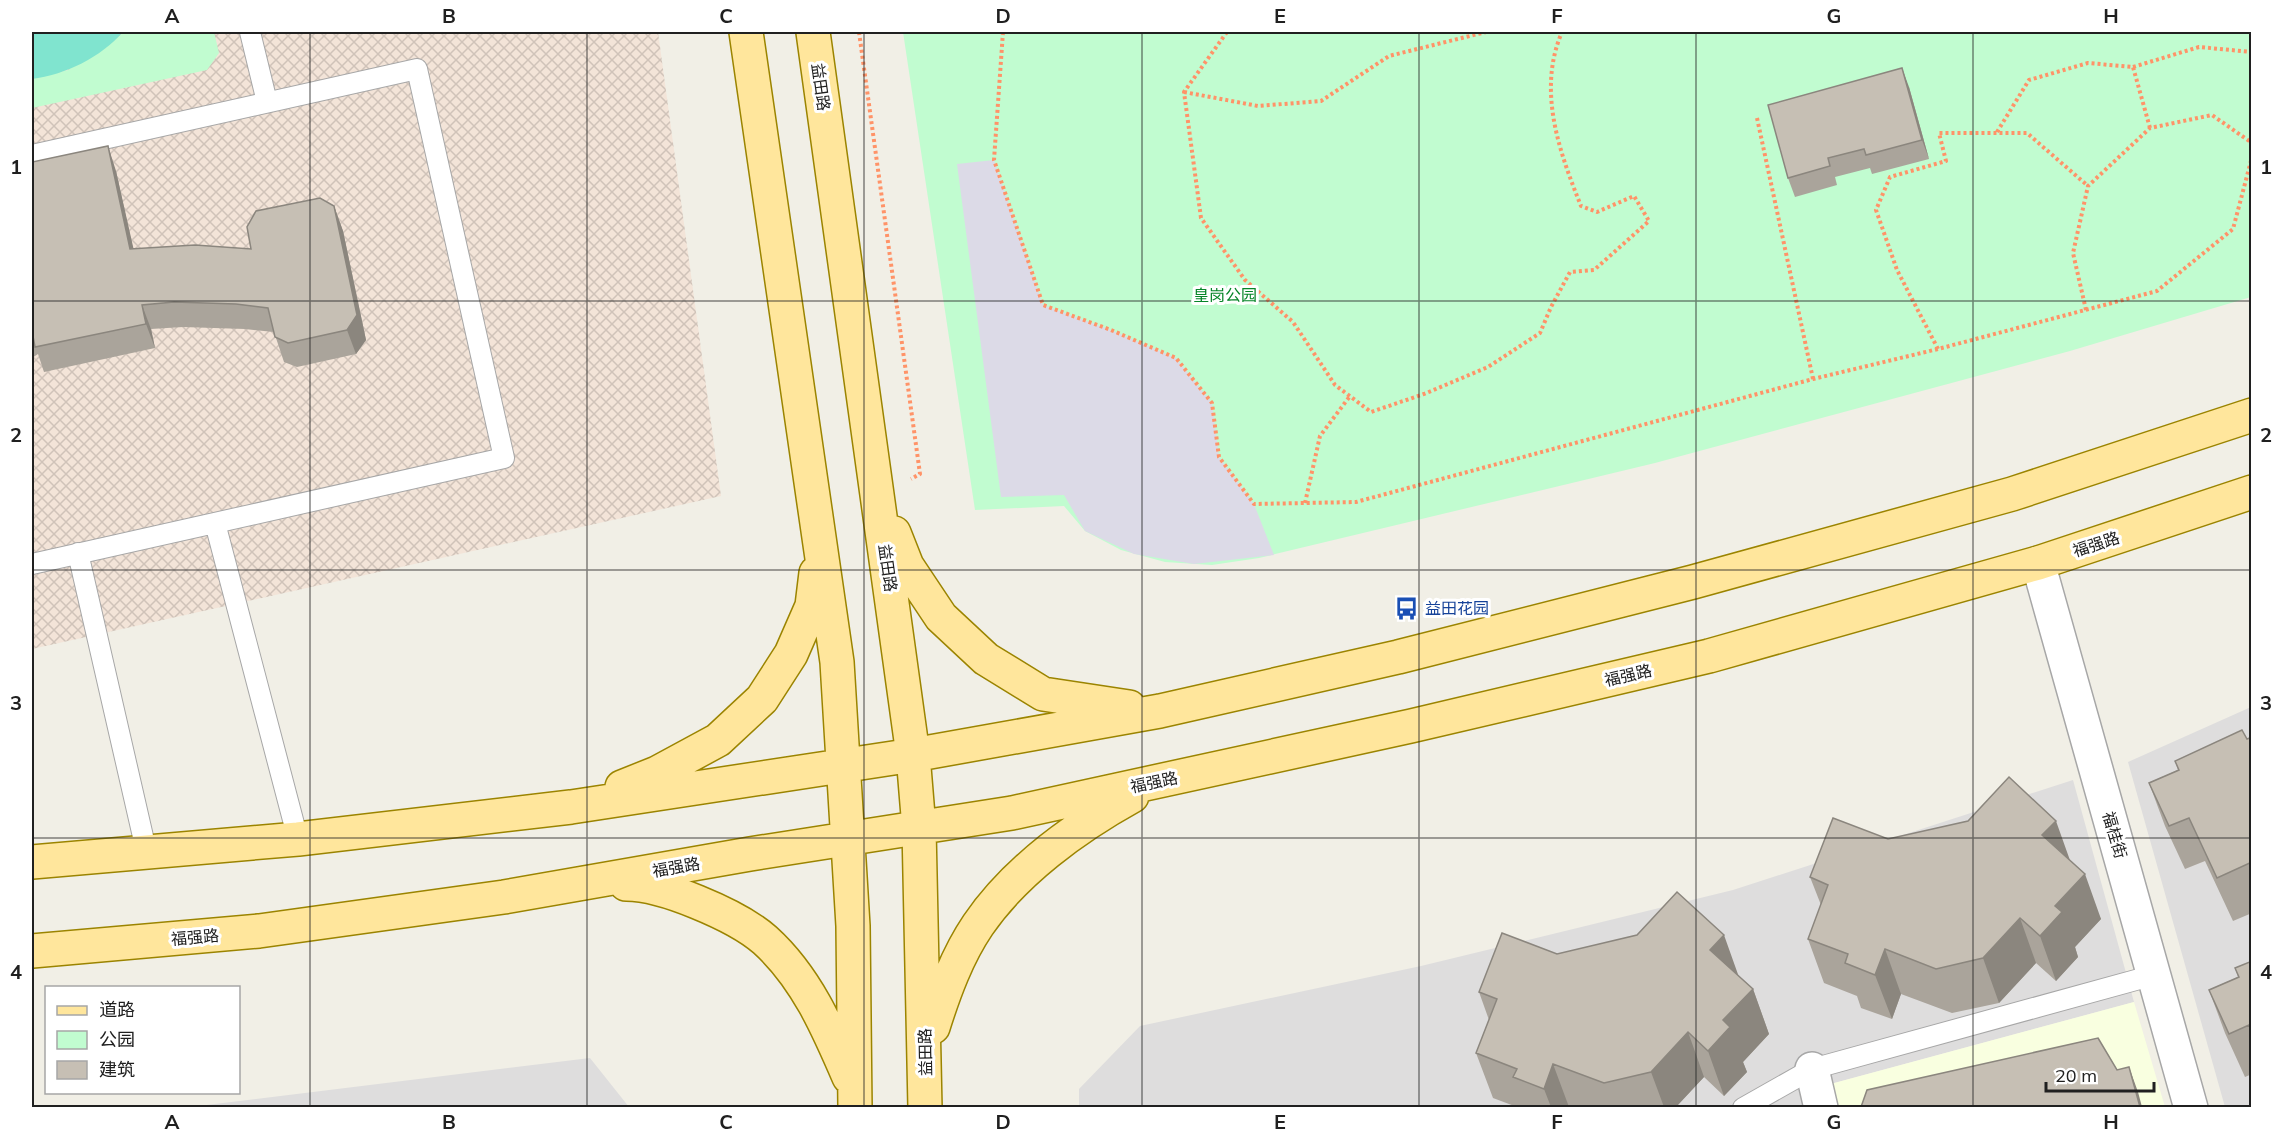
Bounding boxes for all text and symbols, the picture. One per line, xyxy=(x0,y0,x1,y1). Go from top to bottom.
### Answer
text: A xyxy=(165,3,180,28)
text: B xyxy=(442,3,456,28)
text: C xyxy=(719,3,733,28)
text: D xyxy=(995,3,1011,28)
text: E xyxy=(1274,3,1286,28)
text: F xyxy=(1551,3,1563,28)
text: G xyxy=(1827,3,1841,28)
text: H xyxy=(2103,3,2119,28)
street label: 益田路 xyxy=(808,62,834,112)
text: 1 xyxy=(10,154,22,179)
text: 1 xyxy=(2260,154,2272,179)
park label: 皇岗公园 xyxy=(1193,285,1257,305)
text: 2 xyxy=(10,422,22,447)
text: 2 xyxy=(2260,422,2272,447)
street label: 福强路 xyxy=(2070,527,2122,561)
street label: 益田路 xyxy=(875,543,901,593)
bus stop icon: 益田花园 xyxy=(1394,595,1420,621)
place label: 益田花园 xyxy=(1425,598,1489,618)
street label: 福强路 xyxy=(1602,660,1654,690)
text: 3 xyxy=(10,690,22,715)
text: 3 xyxy=(2260,690,2272,715)
street label: 福强路 xyxy=(1128,767,1180,797)
street label: 福桂街 xyxy=(2099,809,2131,861)
street label: 福强路 xyxy=(651,853,701,881)
street label: 福强路 xyxy=(170,925,220,949)
text: 4 xyxy=(10,959,22,984)
text: 4 xyxy=(2260,959,2272,984)
legend xyxy=(45,986,240,1094)
text: 道路 xyxy=(99,998,135,1021)
text: 公园 xyxy=(99,1028,135,1051)
street label: 益田路 xyxy=(915,1028,935,1076)
scale bar xyxy=(2046,1055,2154,1093)
text: 建筑 xyxy=(99,1058,135,1081)
text: 20 m xyxy=(2055,1064,2097,1087)
text: A xyxy=(165,1109,180,1134)
text: B xyxy=(442,1109,456,1134)
text: C xyxy=(719,1109,733,1134)
text: D xyxy=(995,1109,1011,1134)
text: E xyxy=(1274,1109,1286,1134)
text: F xyxy=(1551,1109,1563,1134)
text: G xyxy=(1827,1109,1841,1134)
text: H xyxy=(2103,1109,2119,1134)

